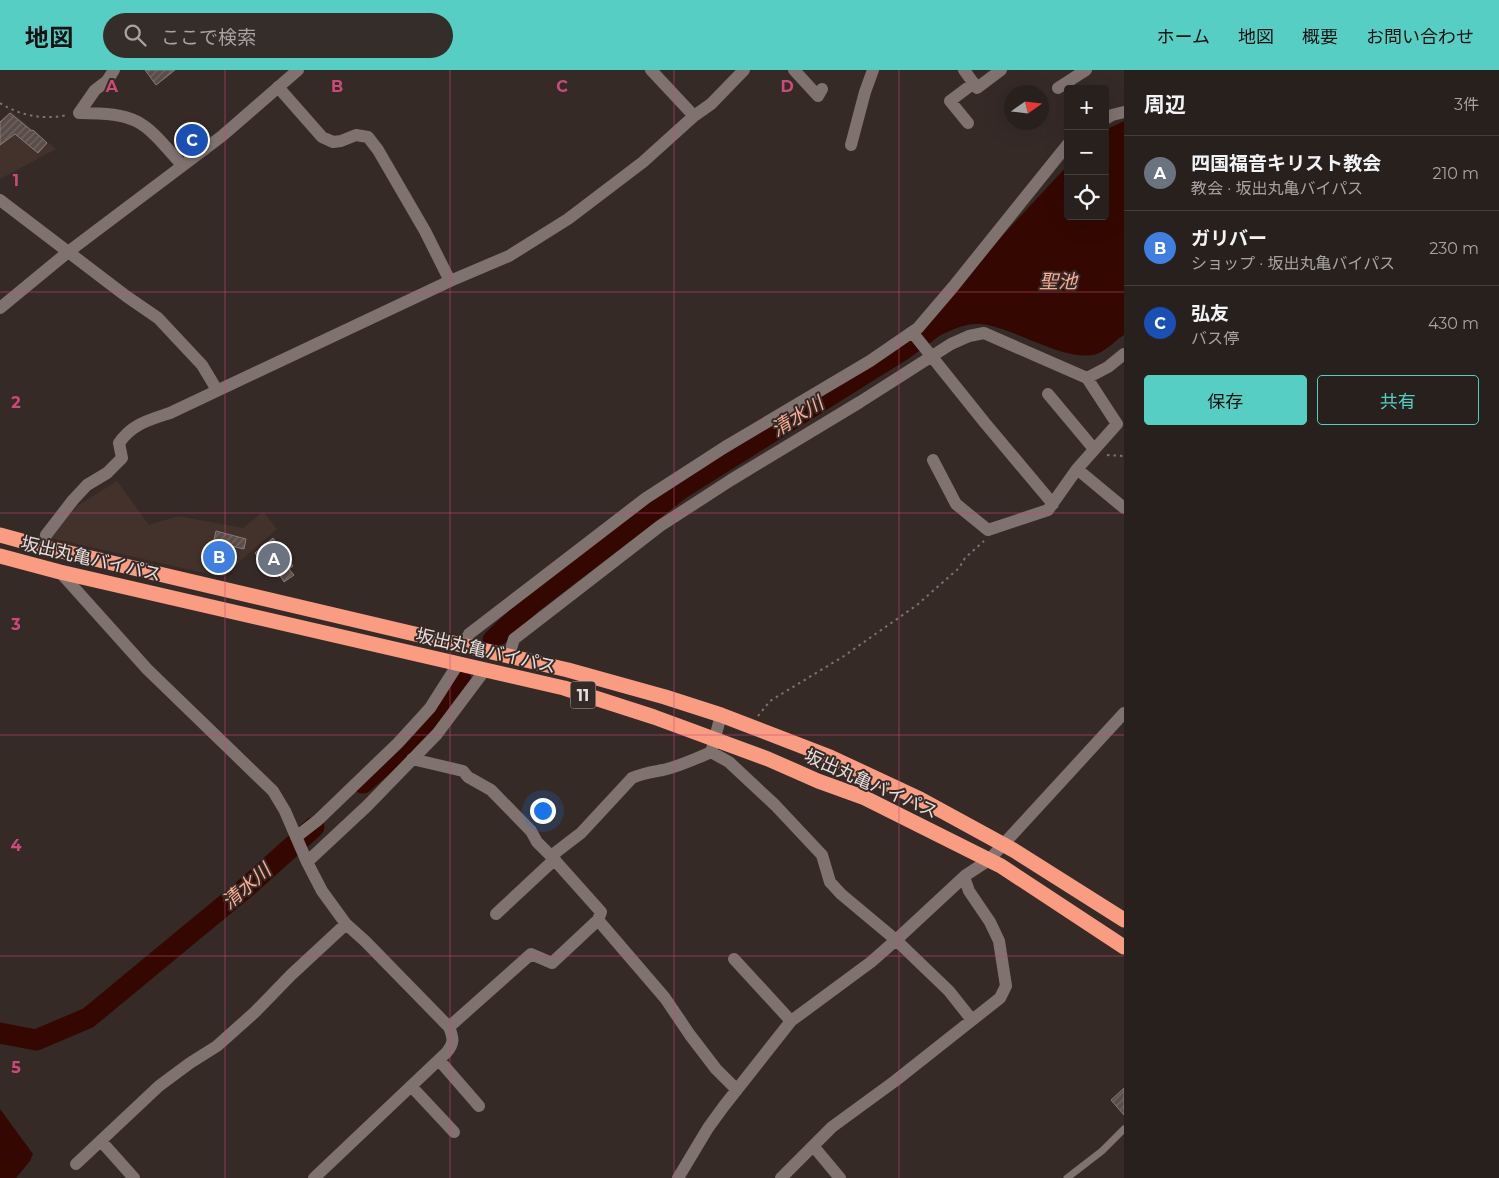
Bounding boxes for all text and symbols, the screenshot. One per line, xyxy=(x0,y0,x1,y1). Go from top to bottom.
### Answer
search box xyxy=(103,13,453,58)
icon: search xyxy=(121,21,149,49)
text: 地図 xyxy=(25,23,73,52)
text: ここで検索 xyxy=(161,26,256,49)
text: ホーム xyxy=(1157,26,1210,48)
text: 地図 xyxy=(1238,26,1274,48)
text: 概要 xyxy=(1302,26,1338,48)
text: お問い合わせ xyxy=(1366,26,1474,48)
text: A xyxy=(105,77,119,96)
text: B xyxy=(331,77,343,96)
text: C xyxy=(556,77,568,96)
text: D xyxy=(780,77,794,96)
north arrow xyxy=(1004,85,1049,130)
map controls xyxy=(1064,85,1109,220)
button: + xyxy=(1064,85,1109,130)
text: 周辺 xyxy=(1144,92,1186,117)
text: 3件 xyxy=(1454,95,1479,114)
pin: C xyxy=(176,121,208,159)
button: − xyxy=(1064,130,1109,175)
text: 四国福音キリスト教会 xyxy=(1191,152,1381,175)
text: A xyxy=(1154,164,1166,183)
text: 210 m xyxy=(1432,164,1479,183)
text: 1 xyxy=(13,171,19,190)
button: locate xyxy=(1064,175,1109,220)
text: 教会 · 坂出丸亀バイパス xyxy=(1191,179,1363,198)
text: ガリバー xyxy=(1191,227,1267,250)
text: B xyxy=(1154,239,1166,258)
text: 230 m xyxy=(1429,239,1479,258)
text: ショップ · 坂出丸亀バイパス xyxy=(1191,254,1395,273)
water label: 聖池 xyxy=(1039,270,1079,293)
text: 弘友 xyxy=(1191,302,1229,325)
text: C xyxy=(1154,314,1166,333)
text: 430 m xyxy=(1428,314,1479,333)
text: バス停 xyxy=(1191,329,1239,348)
button: 保存 xyxy=(1144,375,1307,425)
button: 共有 xyxy=(1317,375,1479,425)
water label: 清水川 xyxy=(767,391,829,441)
text: 2 xyxy=(11,393,21,412)
street label: 坂出丸亀バイパス xyxy=(19,532,163,586)
pin: B xyxy=(203,538,235,576)
pin: A xyxy=(258,540,290,578)
text: 3 xyxy=(10,615,21,634)
street label: 坂出丸亀バイパス xyxy=(414,624,558,678)
road number: 11 xyxy=(570,682,596,708)
street label: 坂出丸亀バイパス xyxy=(801,745,941,823)
your location xyxy=(530,798,556,824)
text: 4 xyxy=(10,836,22,855)
water label: 清水川 xyxy=(217,858,277,914)
text: 5 xyxy=(11,1058,21,1077)

